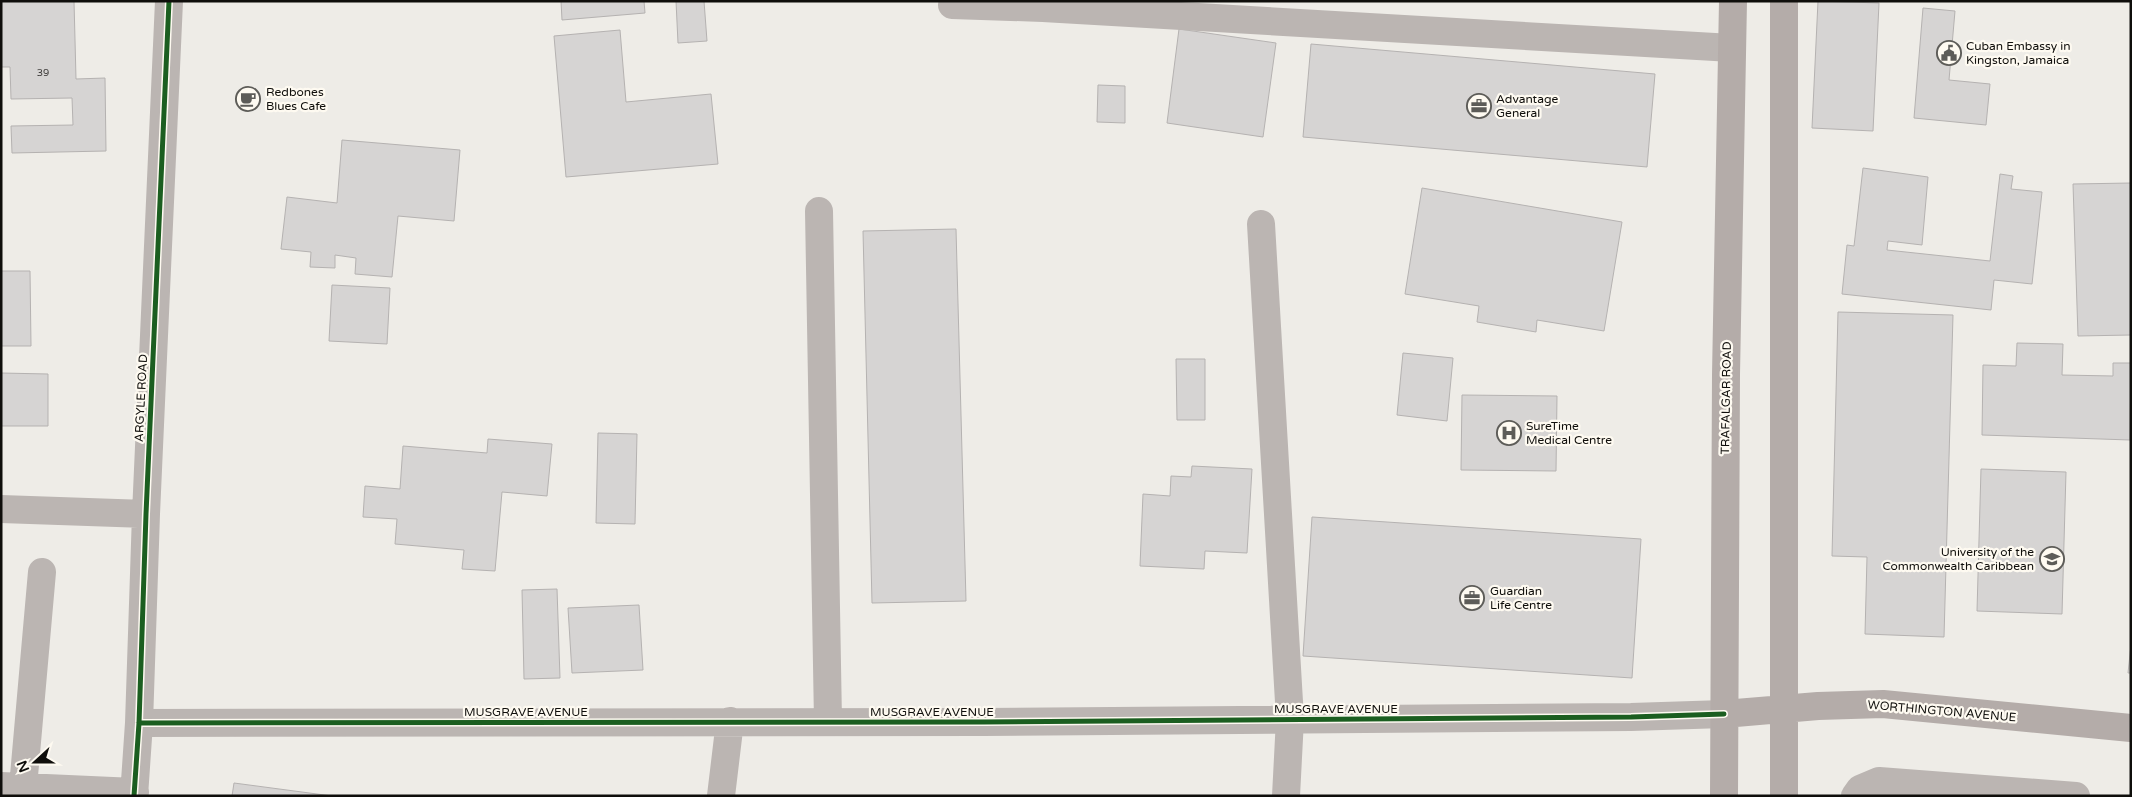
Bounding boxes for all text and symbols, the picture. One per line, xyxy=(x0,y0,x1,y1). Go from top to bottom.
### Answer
place label: Cuban Embassy in Kingston, Jamaica xyxy=(1966,39,2071,67)
public building icon: Cuban Embassy in Kingston, Jamaica xyxy=(1936,40,1962,66)
house number: 39 xyxy=(37,67,49,79)
place label: Redbones Blues Cafe xyxy=(266,85,326,113)
cafe icon: Redbones Blues Cafe xyxy=(235,86,261,112)
place label: Advantage General xyxy=(1496,92,1558,120)
office icon: Advantage General xyxy=(1466,93,1492,119)
street label: TRAFALGAR ROAD xyxy=(1718,341,1734,455)
street label: ARGYLE ROAD xyxy=(132,354,150,442)
place label: SureTime Medical Centre xyxy=(1526,419,1612,447)
hospital icon: SureTime Medical Centre xyxy=(1496,420,1522,446)
place label: University of the Commonwealth Caribbean xyxy=(1882,545,2034,573)
school or university icon: University of the Commonwealth Caribbean xyxy=(2039,546,2065,572)
place label: Guardian Life Centre xyxy=(1490,584,1552,612)
office icon: Guardian Life Centre xyxy=(1459,585,1485,611)
street label: WORTHINGTON AVENUE xyxy=(1867,698,2017,725)
street label: MUSGRAVE AVENUE xyxy=(1274,702,1398,716)
street label: MUSGRAVE AVENUE xyxy=(464,705,588,719)
street label: MUSGRAVE AVENUE xyxy=(870,705,994,719)
north arrow xyxy=(10,737,60,787)
text: N xyxy=(13,758,33,775)

